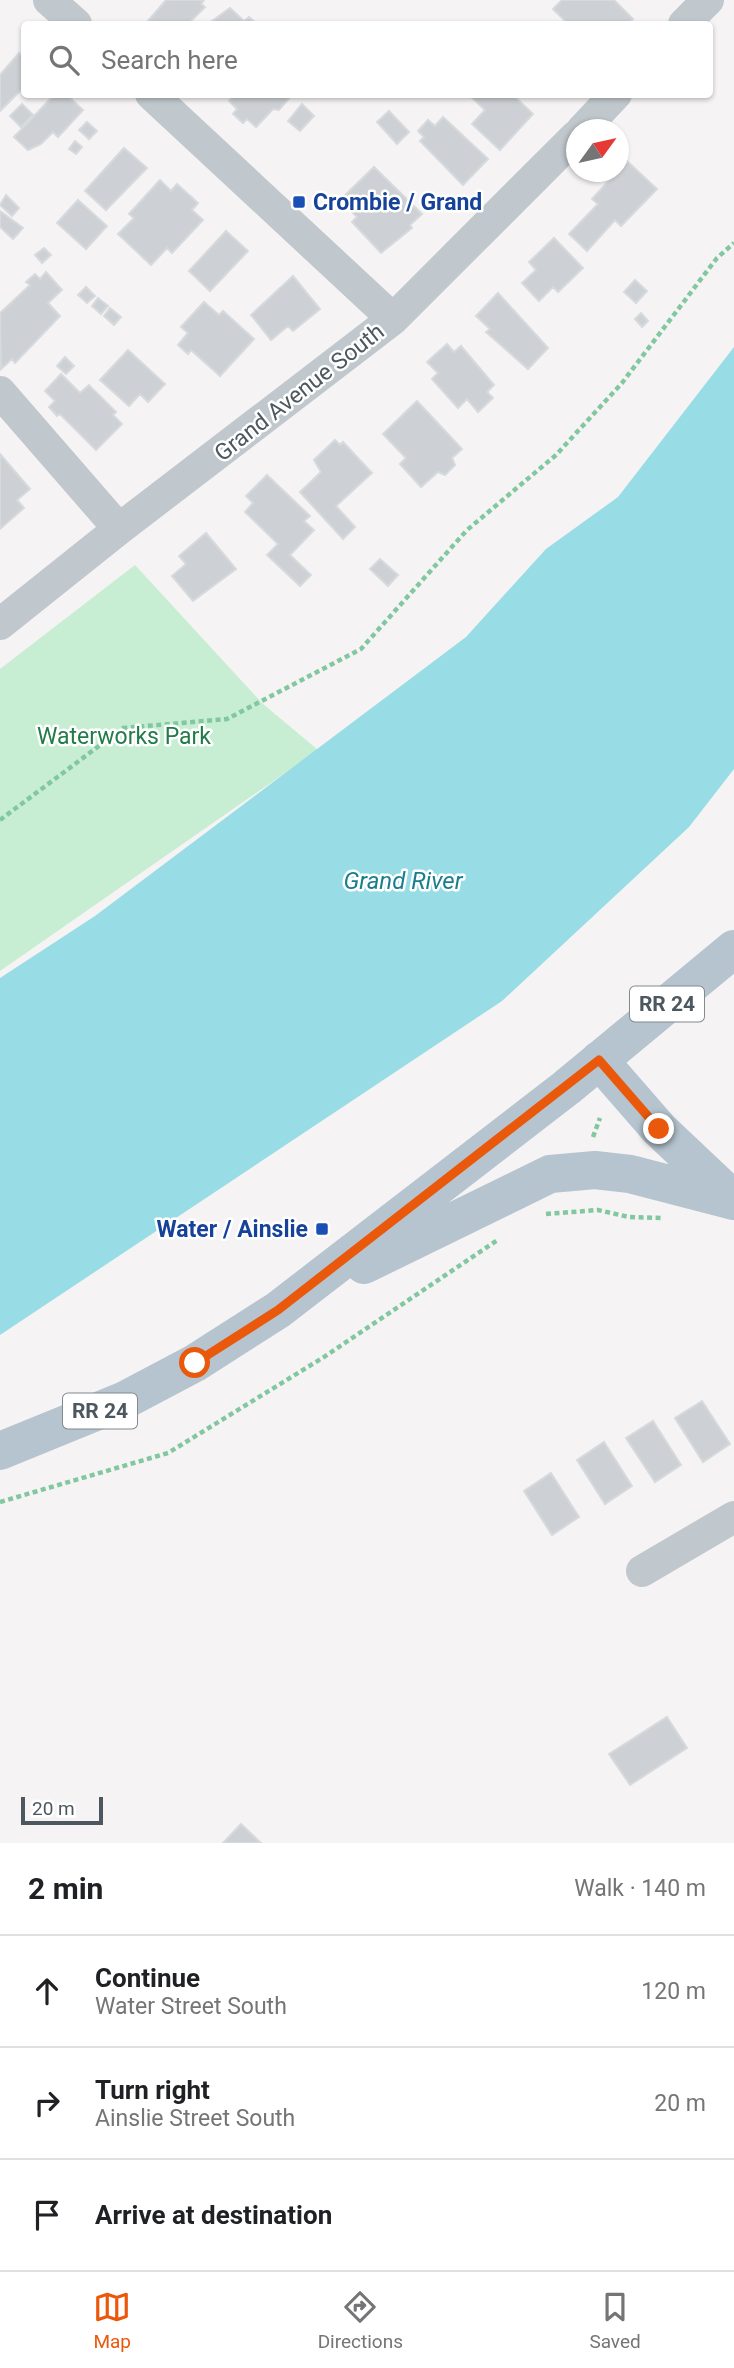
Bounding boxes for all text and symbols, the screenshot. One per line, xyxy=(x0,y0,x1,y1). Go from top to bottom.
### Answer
search box xyxy=(21,21,713,98)
icon: search xyxy=(45,41,83,79)
text: Search here xyxy=(101,45,238,75)
north arrow xyxy=(566,119,629,182)
place label: Crombie / Grand xyxy=(313,189,482,216)
marker: Crombie / Grand xyxy=(291,194,307,210)
street label: Grand Avenue South xyxy=(209,318,389,467)
park label: Waterworks Park xyxy=(37,723,211,750)
water label: Grand River xyxy=(343,867,464,895)
road number: RR 24 xyxy=(630,986,704,1021)
route end xyxy=(643,1113,674,1144)
place label: Water / Ainslie xyxy=(157,1216,308,1243)
marker: Water / Ainslie xyxy=(314,1221,330,1237)
route start xyxy=(179,1347,210,1378)
road number: RR 24 xyxy=(63,1394,137,1428)
scale bar xyxy=(21,1794,103,1826)
text: 20 m xyxy=(32,1797,75,1820)
text: 2 min xyxy=(28,1871,103,1906)
text: Walk · 140 m xyxy=(574,1875,706,1902)
text: Continue xyxy=(95,1963,200,1993)
icon: ahead xyxy=(28,1972,66,2010)
text: 120 m xyxy=(641,1978,706,2005)
text: Water Street South xyxy=(95,1993,287,2020)
text: Turn right xyxy=(95,2075,210,2105)
icon: right xyxy=(28,2084,66,2122)
text: 20 m xyxy=(654,2090,706,2117)
text: Ainslie Street South xyxy=(95,2105,295,2132)
icon: arrive xyxy=(28,2196,66,2234)
text: Arrive at destination xyxy=(95,2200,332,2230)
tab: Map xyxy=(93,2288,131,2353)
tab: Directions xyxy=(318,2288,403,2353)
tab: Saved xyxy=(589,2288,641,2353)

